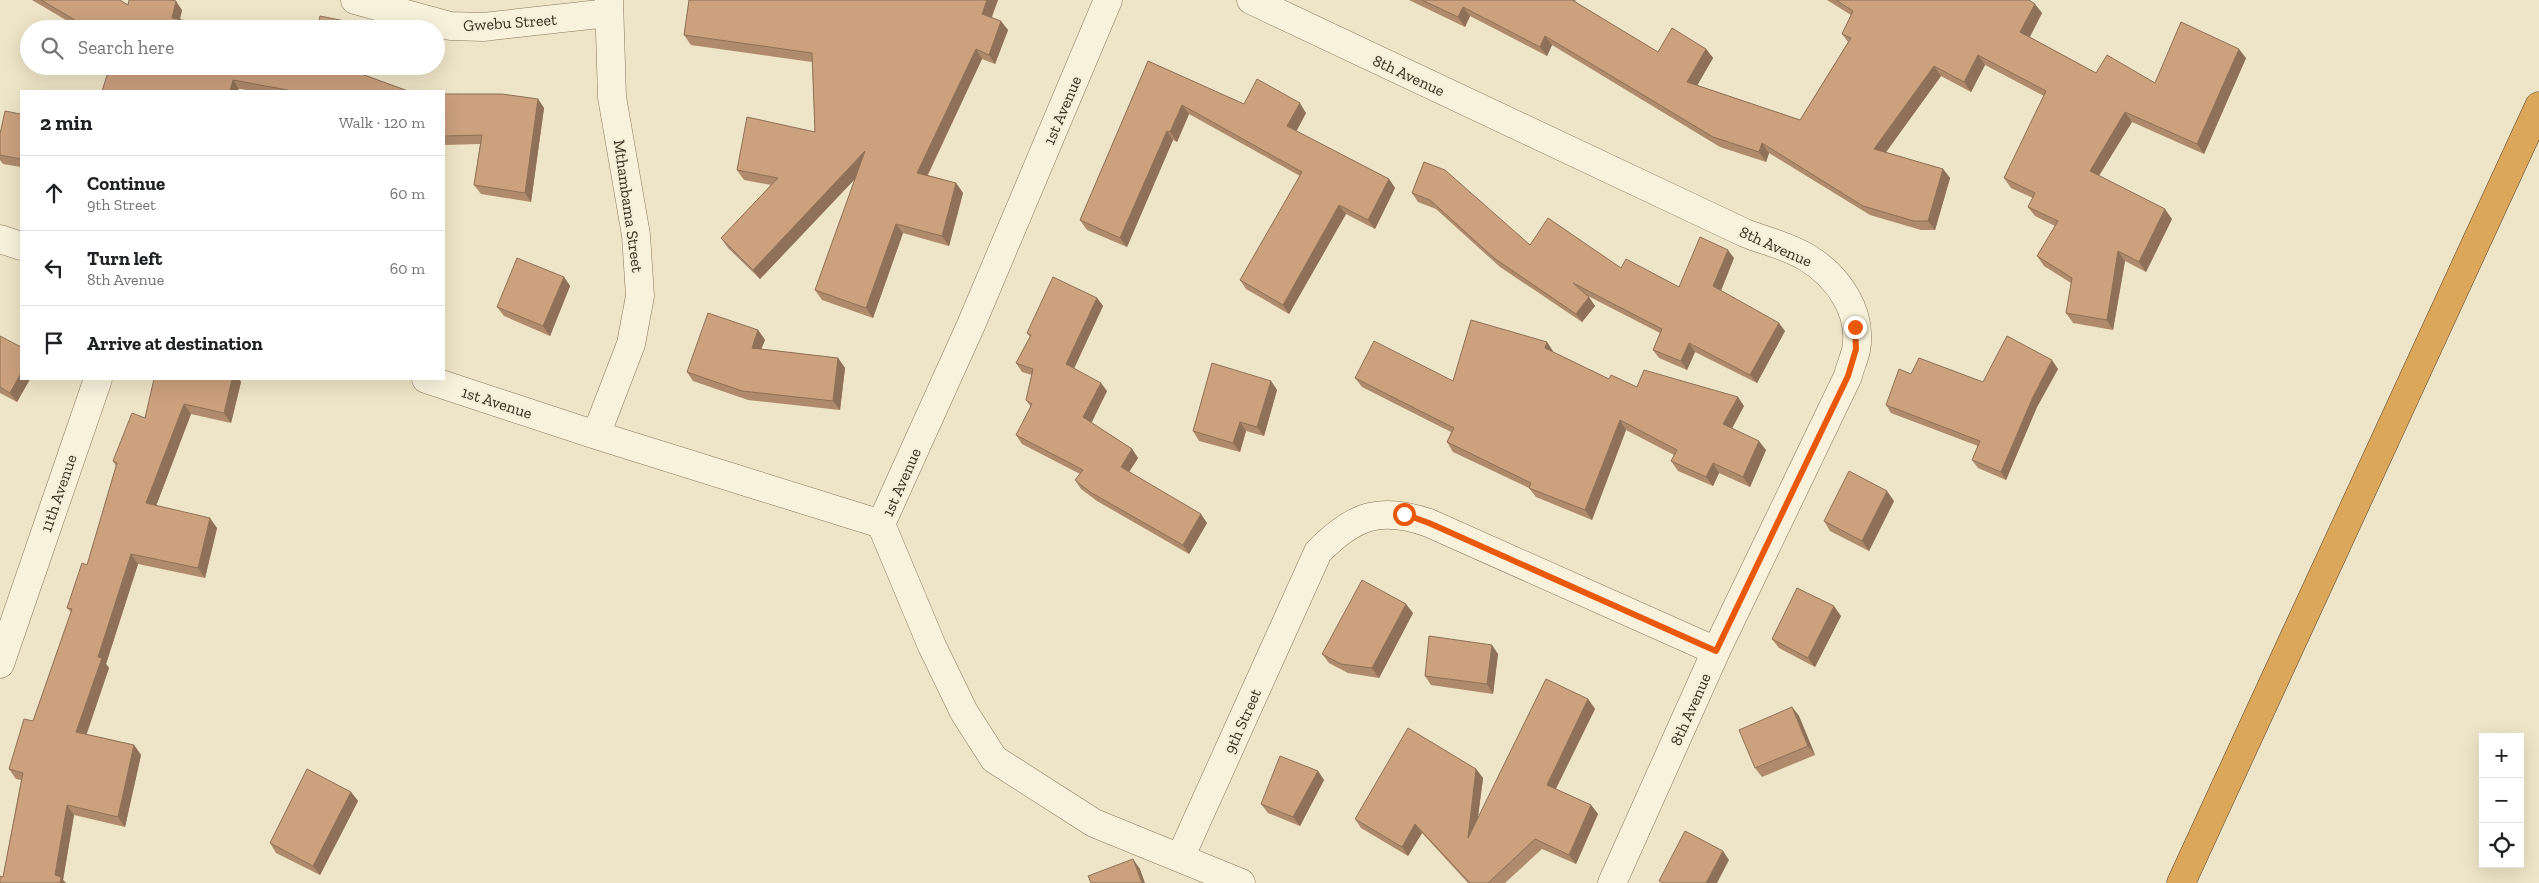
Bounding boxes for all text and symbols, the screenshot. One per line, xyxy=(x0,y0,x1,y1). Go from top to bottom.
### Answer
street label: Gwebu Street xyxy=(463,10,558,35)
search box xyxy=(20,20,445,75)
icon: search xyxy=(38,34,66,62)
text: Search here xyxy=(78,36,174,59)
street label: 8th Avenue xyxy=(1370,51,1448,100)
street label: 1st Avenue xyxy=(1039,73,1085,147)
text: 2 min xyxy=(40,110,92,135)
text: Walk · 120 m xyxy=(339,113,425,132)
street label: Mthambama Street xyxy=(610,138,647,274)
text: Continue xyxy=(87,172,165,195)
icon: ahead xyxy=(40,179,68,207)
text: 60 m xyxy=(390,184,425,203)
text: 9th Street xyxy=(87,195,156,214)
street label: 8th Avenue xyxy=(1737,222,1815,271)
text: Turn left xyxy=(87,247,162,270)
icon: left xyxy=(40,254,68,282)
text: 60 m xyxy=(390,259,425,278)
text: 8th Avenue xyxy=(87,270,164,289)
route end xyxy=(1844,316,1867,339)
icon: arrive xyxy=(40,329,68,357)
text: Arrive at destination xyxy=(87,332,263,355)
street label: 1st Avenue xyxy=(459,382,534,423)
street label: 1st Avenue xyxy=(878,445,925,519)
street label: 11th Avenue xyxy=(36,452,81,535)
route start xyxy=(1393,503,1416,526)
street label: 8th Avenue xyxy=(1666,670,1715,748)
street label: 9th Street xyxy=(1220,686,1265,757)
map controls xyxy=(2479,733,2524,868)
button: + xyxy=(2479,733,2524,778)
button: − xyxy=(2479,778,2524,823)
button: locate xyxy=(2479,823,2524,868)

